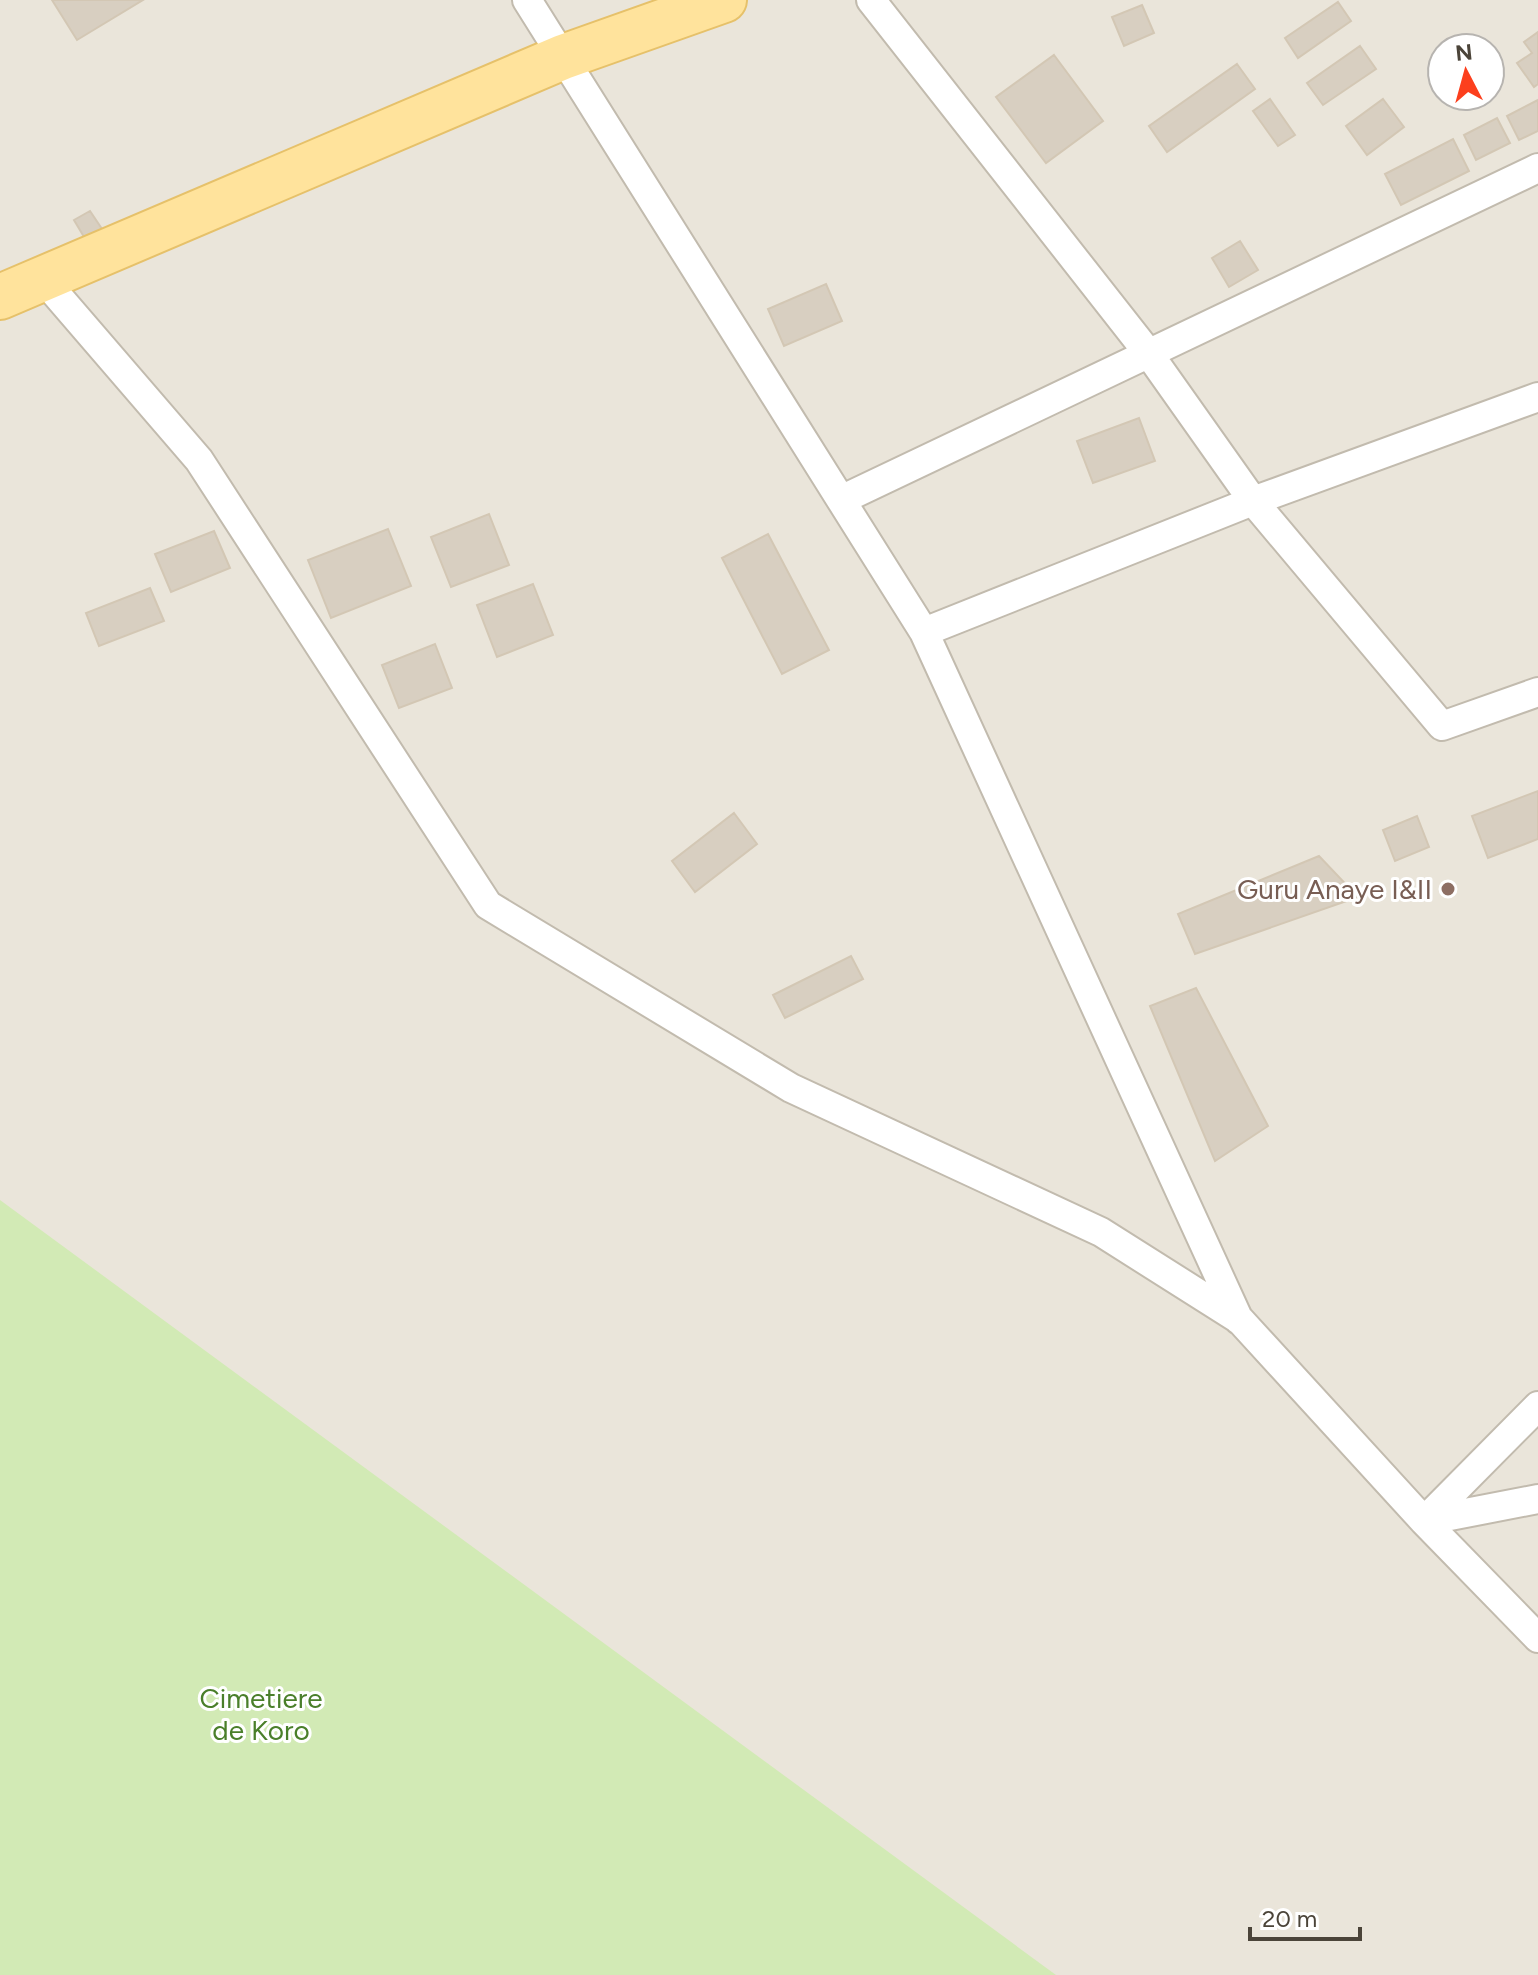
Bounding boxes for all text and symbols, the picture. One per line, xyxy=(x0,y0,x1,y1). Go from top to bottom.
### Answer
north arrow xyxy=(1426,32,1506,112)
text: N xyxy=(1454,38,1474,67)
place label: Guru Anaye I&II xyxy=(1237,872,1432,906)
marker: Guru Anaye I&II xyxy=(1439,880,1457,898)
park label: Cimetiere de Koro xyxy=(200,1681,322,1747)
scale bar xyxy=(1250,1891,1360,1941)
text: 20 m xyxy=(1262,1904,1317,1933)

